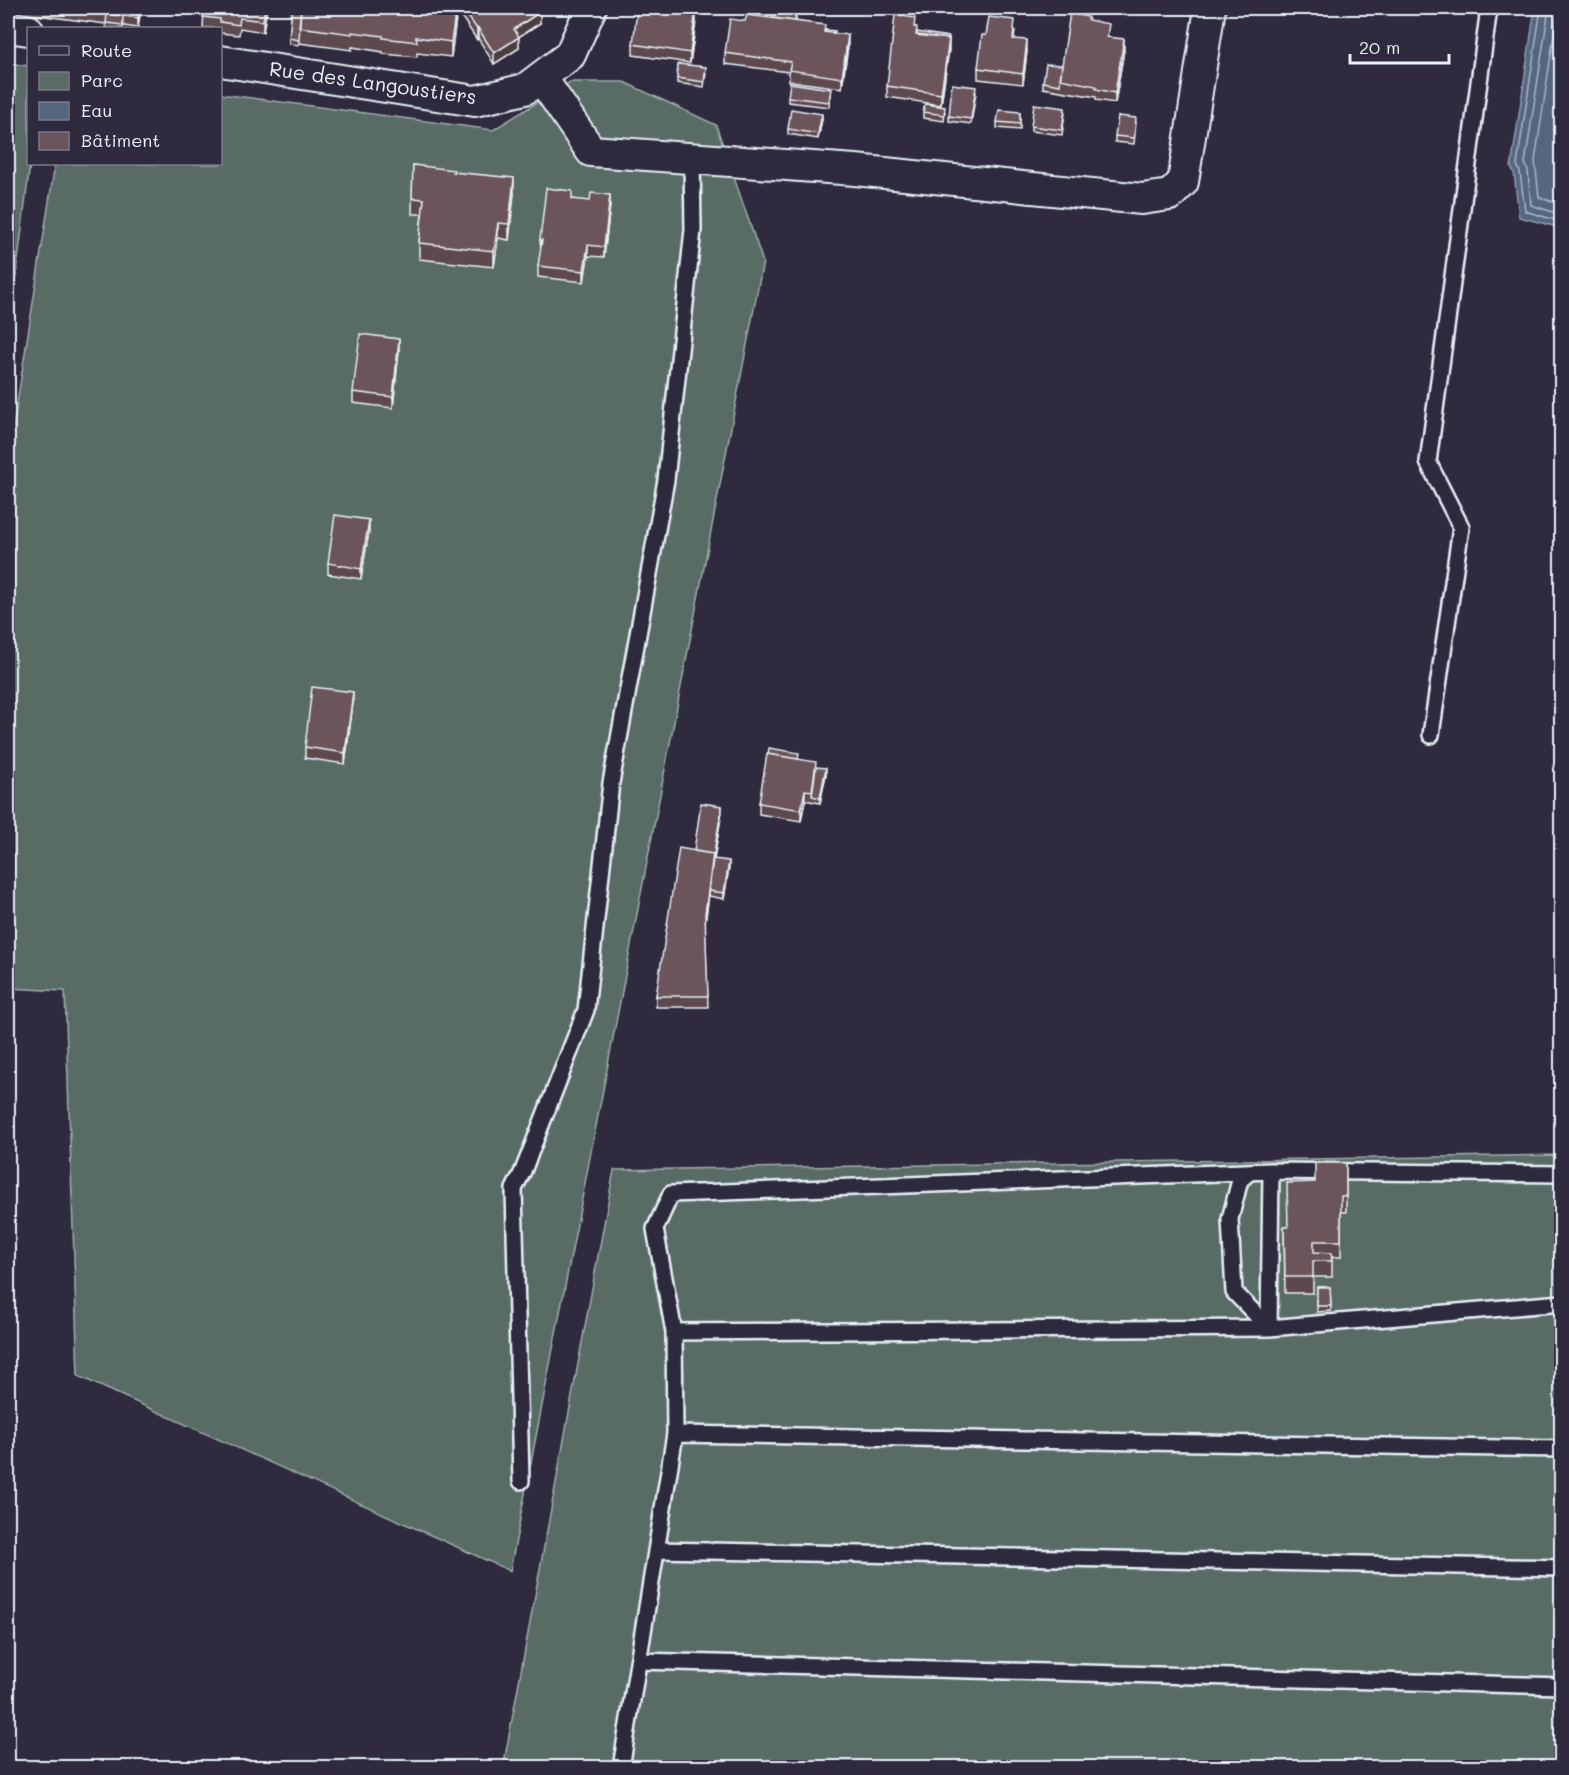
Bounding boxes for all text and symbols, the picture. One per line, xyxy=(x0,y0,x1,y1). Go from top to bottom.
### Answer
legend xyxy=(27,27,222,165)
scale bar xyxy=(1350,27,1449,65)
text: 20 m xyxy=(1359,35,1400,59)
text: Route xyxy=(81,38,132,62)
street label: Rue des Langoustiers xyxy=(268,55,478,109)
text: Parc xyxy=(81,68,123,92)
text: Eau xyxy=(81,98,112,122)
text: Bâtiment xyxy=(81,128,160,152)

